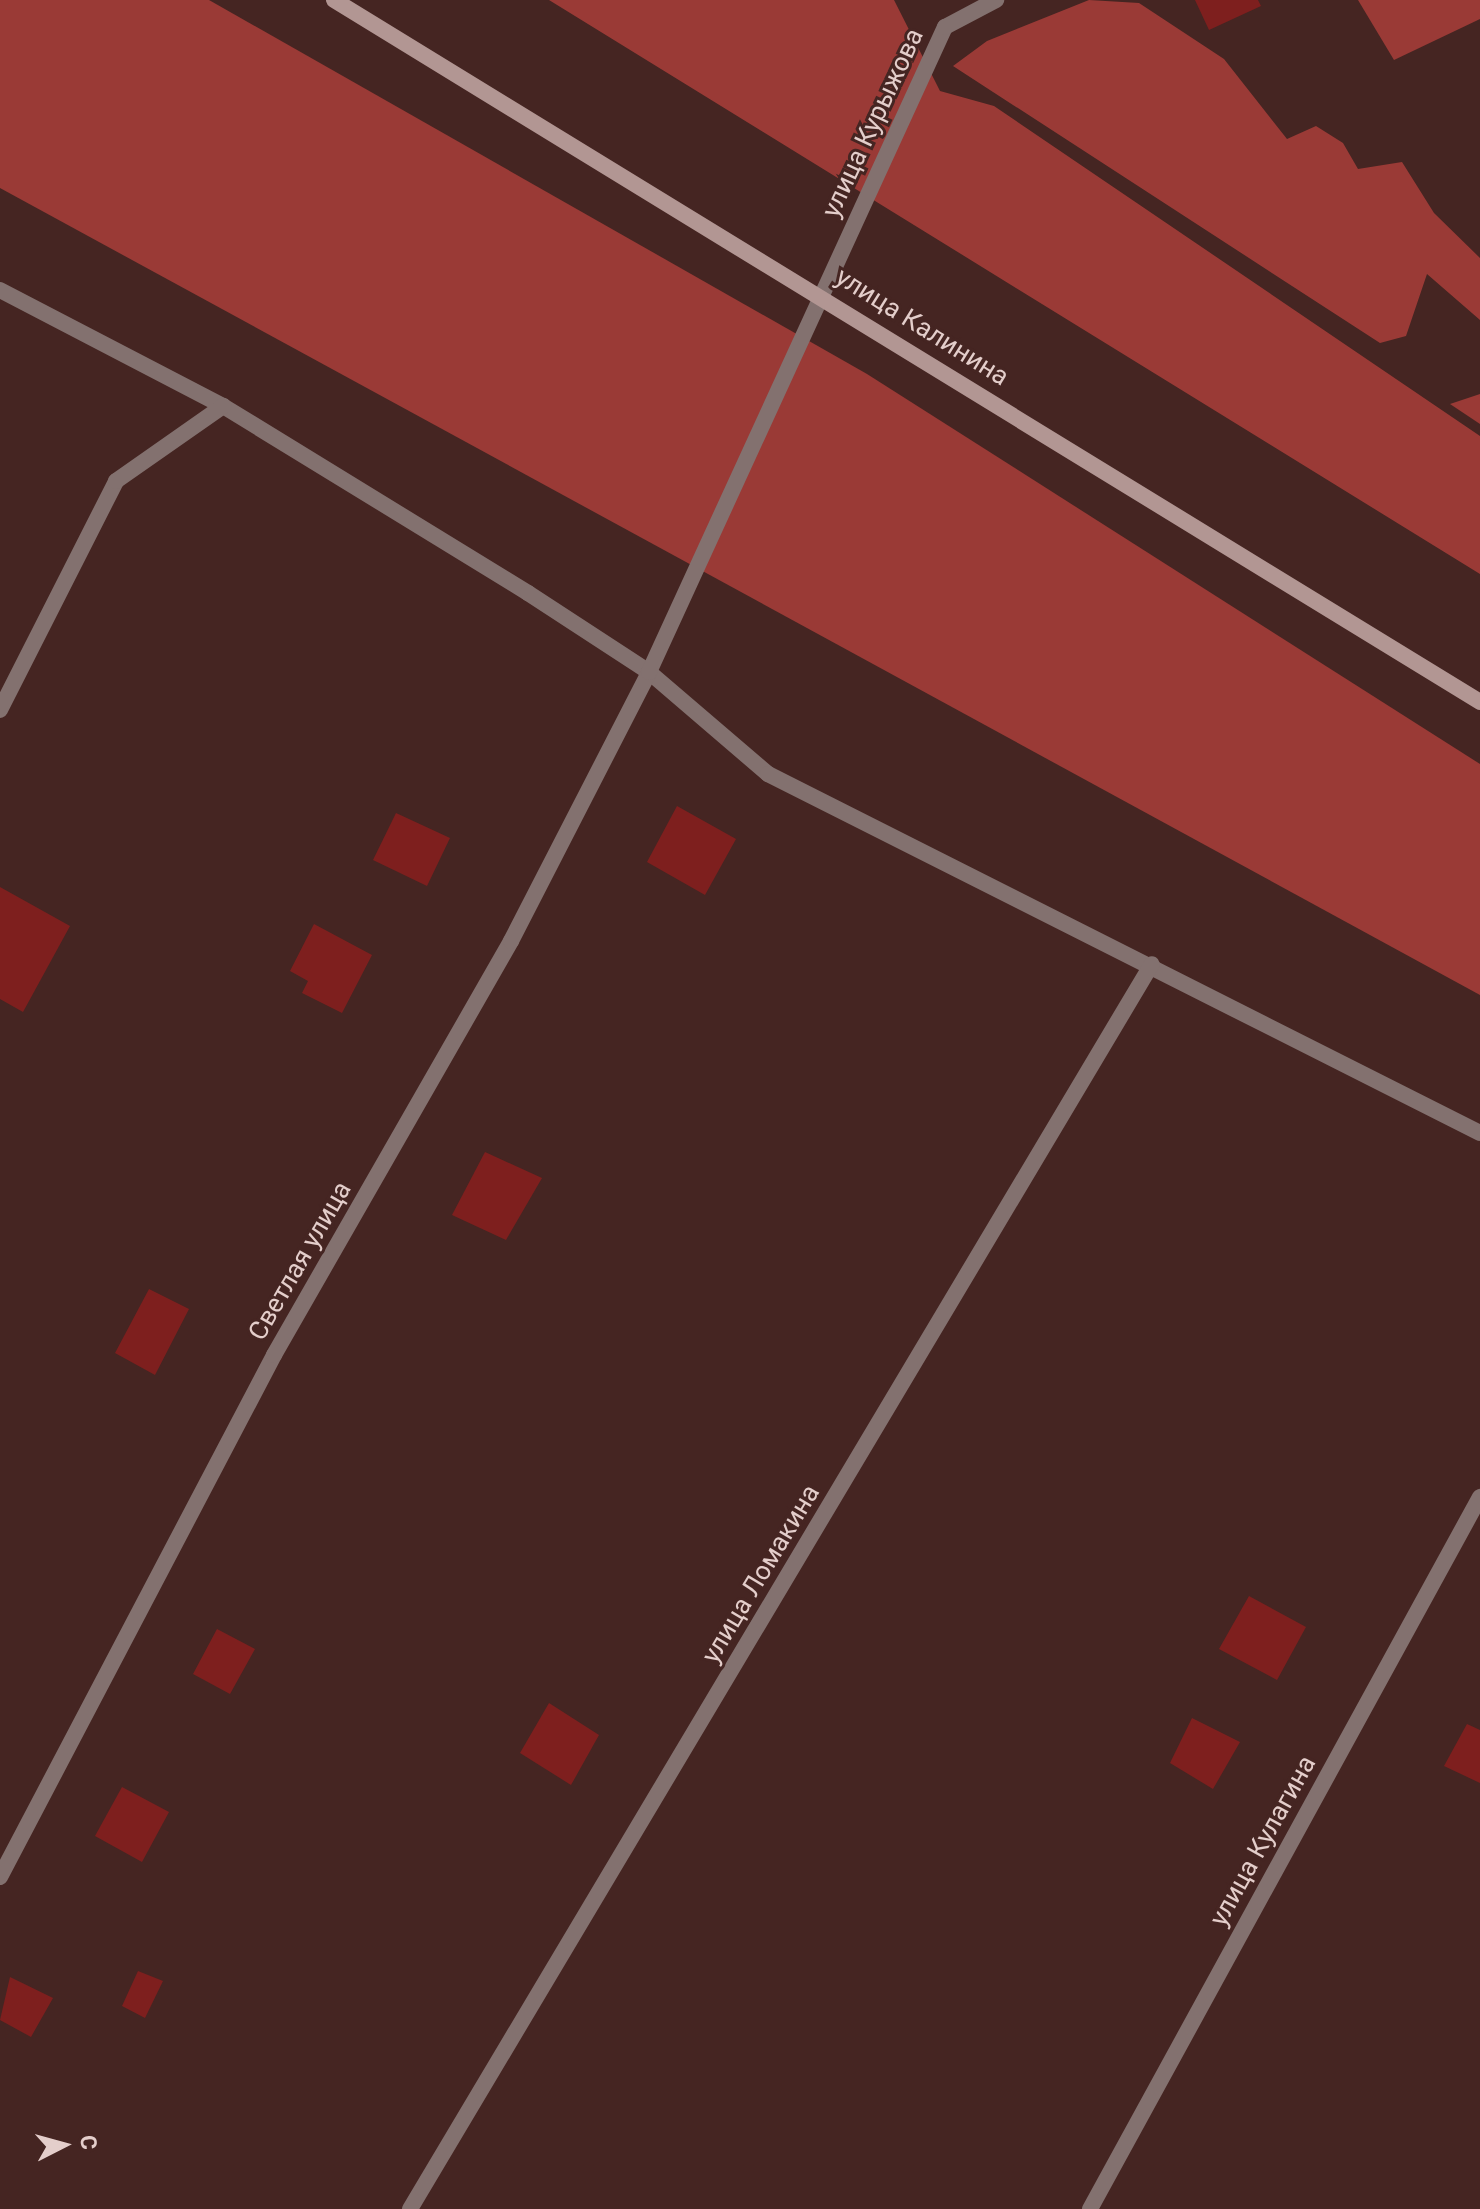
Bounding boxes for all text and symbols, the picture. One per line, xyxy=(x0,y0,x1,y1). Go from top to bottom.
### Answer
street label: улица Курыжова xyxy=(816,24,930,222)
street label: улица Калинина xyxy=(830,261,1014,393)
street label: Светлая улица xyxy=(242,1176,358,1346)
street label: улица Ломакина xyxy=(695,1479,827,1669)
street label: улица Кулагина xyxy=(1203,1750,1323,1932)
north arrow xyxy=(24,2105,104,2185)
text: С xyxy=(75,2134,102,2151)

